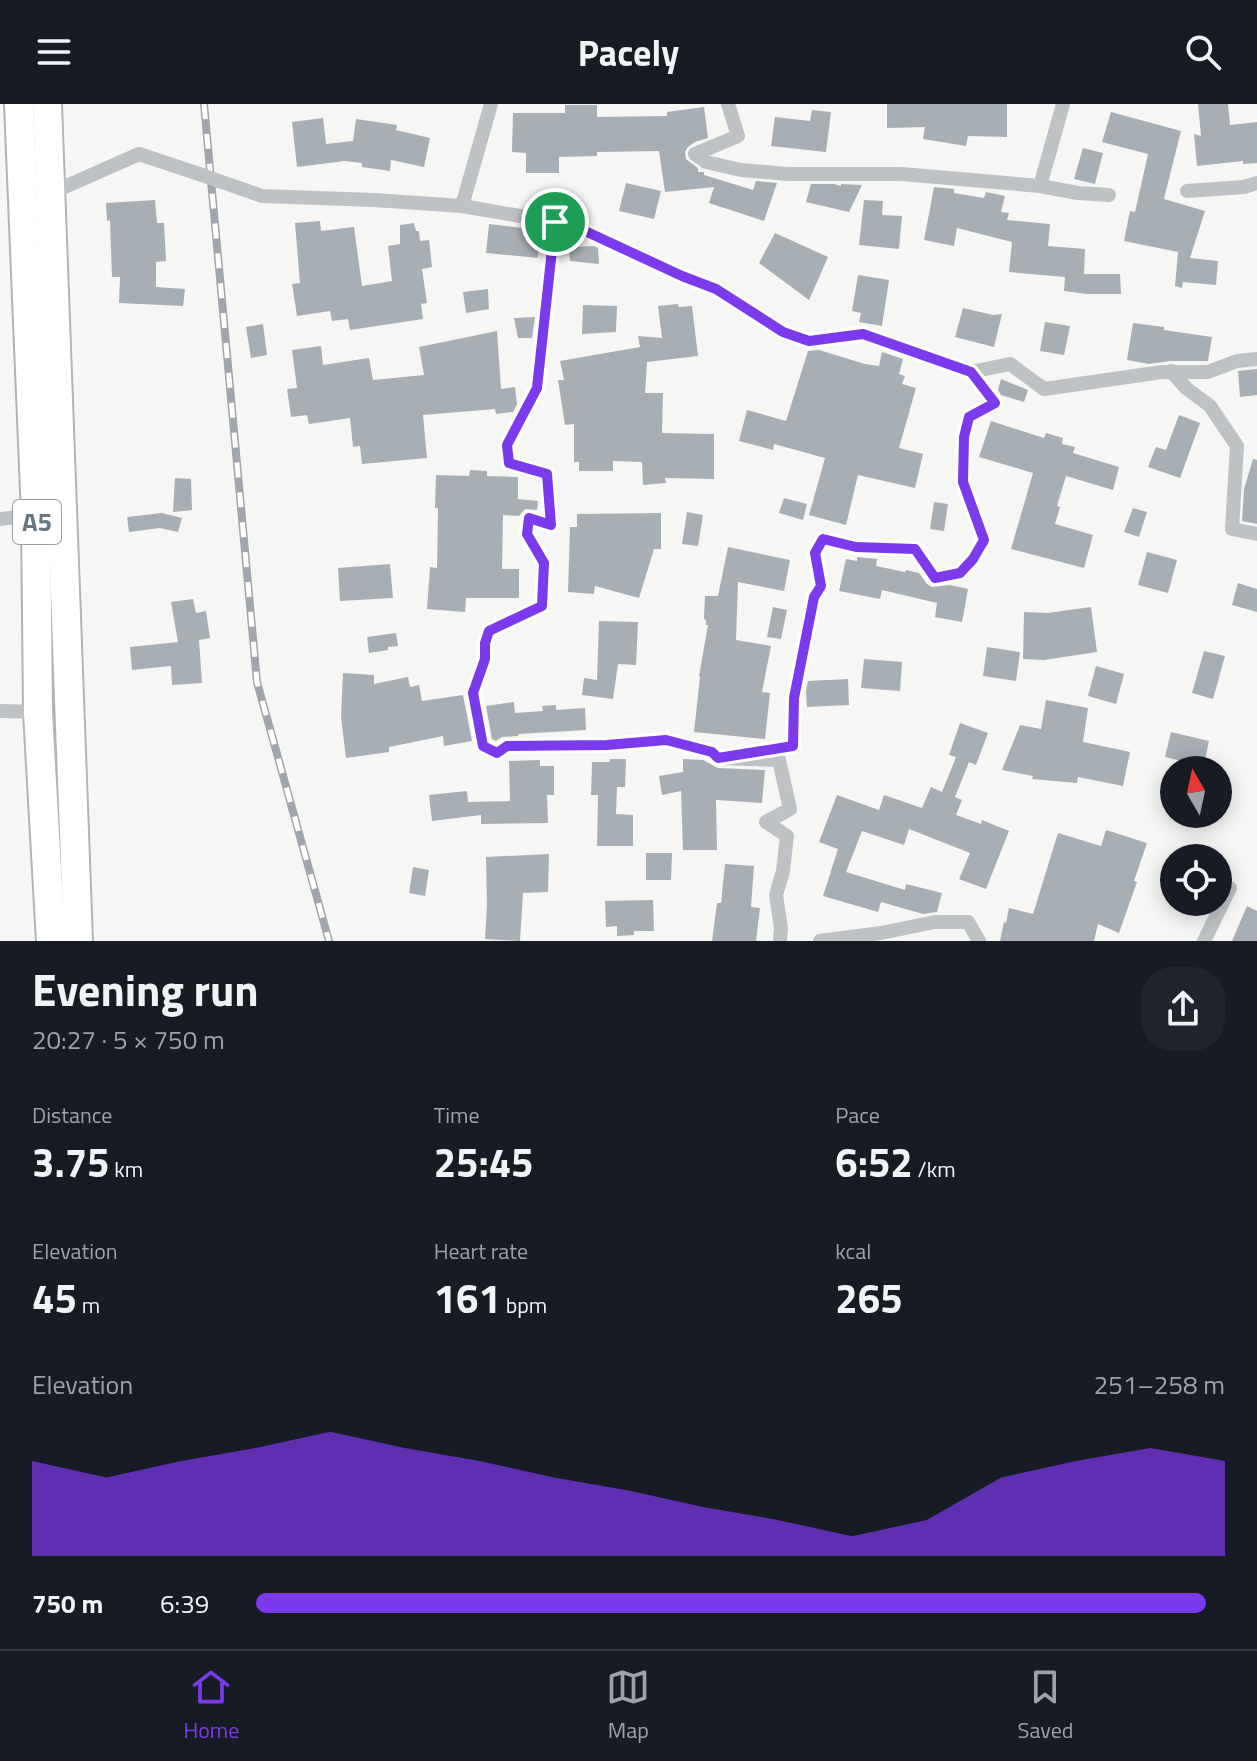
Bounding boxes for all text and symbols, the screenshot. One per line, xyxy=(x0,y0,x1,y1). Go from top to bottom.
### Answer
text: Pacely xyxy=(578,25,679,80)
icon: menu xyxy=(32,30,76,74)
icon: search xyxy=(1181,30,1225,74)
pin xyxy=(521,188,589,256)
icon: arrive xyxy=(533,200,577,244)
road number: A5 xyxy=(13,500,61,544)
north arrow xyxy=(1160,756,1232,828)
map controls xyxy=(1160,756,1232,916)
button: locate xyxy=(1160,844,1232,916)
text: Evening run xyxy=(32,956,259,1023)
button: share xyxy=(1141,967,1225,1051)
text: 20:27 · 5 × 750 m xyxy=(32,1020,225,1059)
text: Distance xyxy=(32,1098,112,1132)
text: Time xyxy=(434,1098,480,1132)
text: Pace xyxy=(835,1098,880,1132)
text: 3.75 xyxy=(32,1132,109,1193)
text: 25:45 xyxy=(434,1132,534,1193)
text: 6:52 xyxy=(835,1132,913,1193)
text: km xyxy=(109,1152,143,1186)
text: /km xyxy=(913,1152,956,1186)
text: Elevation xyxy=(32,1234,118,1268)
text: Heart rate xyxy=(434,1234,528,1268)
text: kcal xyxy=(835,1234,871,1268)
text: 45 xyxy=(32,1268,77,1329)
text: 161 xyxy=(434,1268,501,1329)
text: 265 xyxy=(835,1268,903,1329)
text: m xyxy=(77,1288,100,1322)
text: bpm xyxy=(501,1288,547,1322)
text: Elevation xyxy=(32,1365,133,1404)
text: 251–258 m xyxy=(1094,1365,1225,1404)
text: 750 m xyxy=(32,1584,103,1623)
text: 6:39 xyxy=(160,1584,209,1623)
tab: Home xyxy=(184,1665,239,1747)
tab: Map xyxy=(606,1665,650,1747)
tab: Saved xyxy=(1017,1665,1073,1747)

